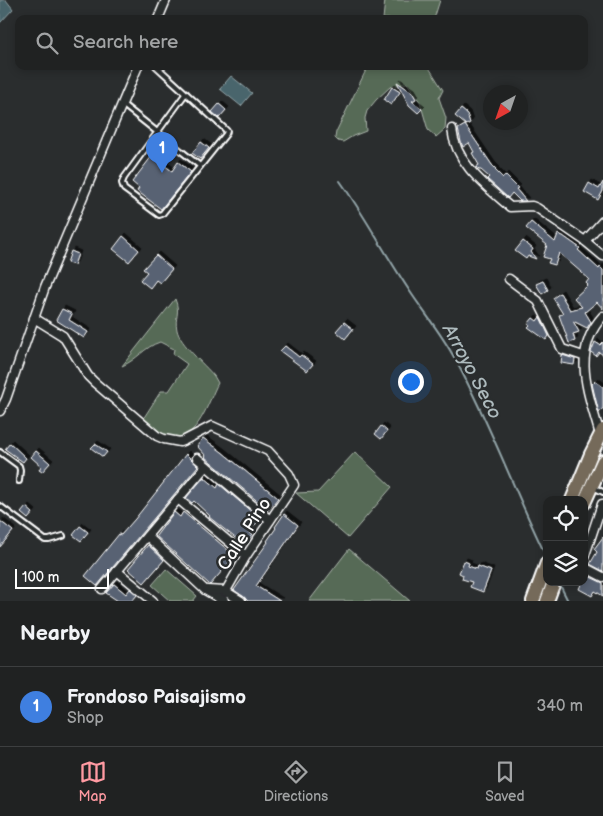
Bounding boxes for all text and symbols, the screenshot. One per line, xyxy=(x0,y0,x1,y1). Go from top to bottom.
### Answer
search box xyxy=(15,15,588,70)
icon: search xyxy=(33,29,61,57)
text: Search here xyxy=(73,31,178,54)
north arrow xyxy=(483,85,528,130)
pin: 1 xyxy=(146,132,178,173)
water label: Arroyo Seco xyxy=(437,319,506,423)
your location xyxy=(398,369,424,395)
street label: Calle Pino xyxy=(213,494,276,575)
map controls xyxy=(543,496,588,586)
button: locate xyxy=(543,496,588,541)
button: layers xyxy=(543,541,588,586)
scale bar xyxy=(15,566,109,589)
text: 100 m xyxy=(22,569,59,586)
text: Nearby xyxy=(20,621,90,646)
text: Frondoso Paisajismo xyxy=(67,686,246,709)
text: 1 xyxy=(33,697,39,716)
text: 340 m xyxy=(536,697,583,716)
text: Shop xyxy=(67,709,104,728)
tab: Map xyxy=(79,758,107,805)
tab: Directions xyxy=(264,758,328,805)
tab: Saved xyxy=(485,758,524,805)

